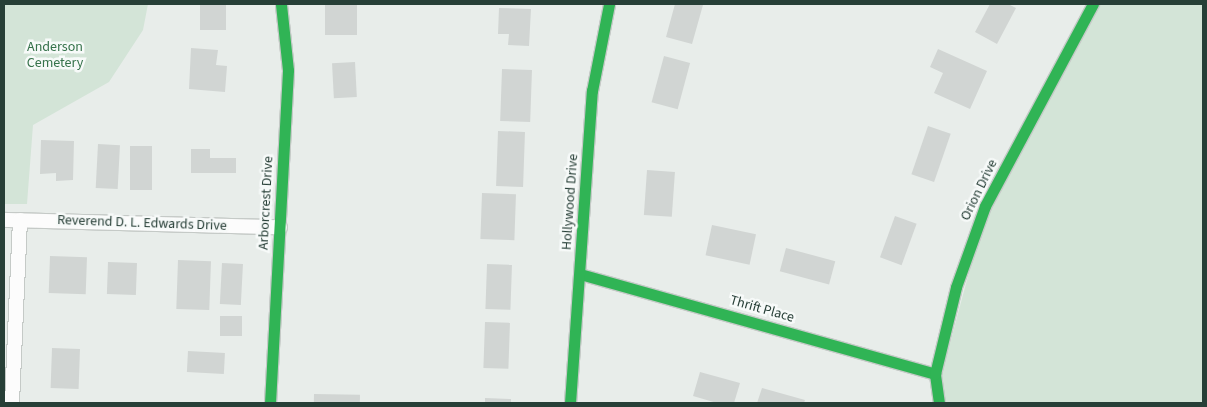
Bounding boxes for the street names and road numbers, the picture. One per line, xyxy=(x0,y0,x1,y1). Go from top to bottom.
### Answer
street label: Hollywood Drive xyxy=(558,153,582,251)
street label: Arborcrest Drive xyxy=(255,156,277,250)
street label: Orion Drive xyxy=(957,157,1001,223)
street label: Reverend D. L. Edwards Drive xyxy=(57,212,227,234)
street label: Thrift Place xyxy=(728,292,796,326)

